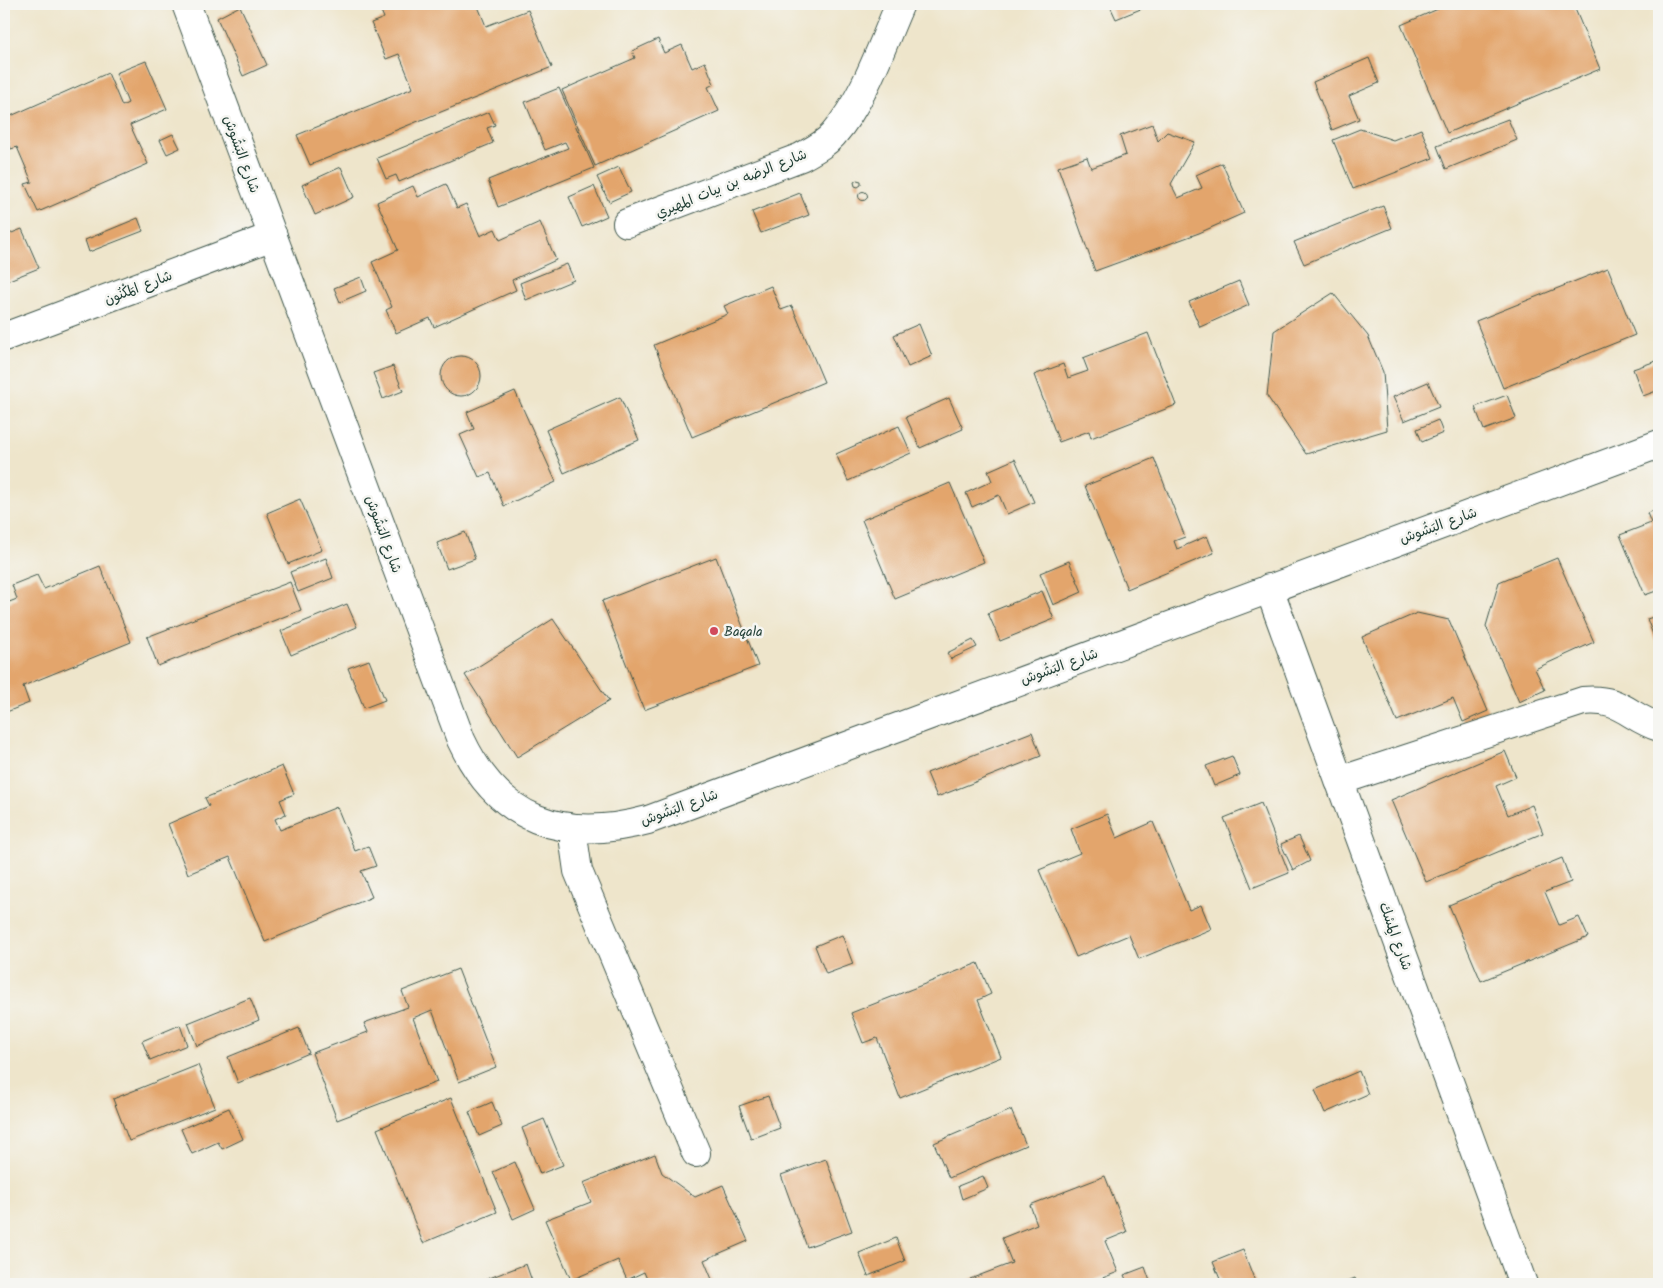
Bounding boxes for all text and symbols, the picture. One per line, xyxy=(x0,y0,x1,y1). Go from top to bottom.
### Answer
street label: شارع البَشُوش xyxy=(217,112,265,196)
street label: شارع الرضه بن بيات المهيري xyxy=(652,143,810,224)
street label: شارع المَكْنُون xyxy=(101,265,176,311)
street label: شارع البَشُوش xyxy=(359,492,407,576)
street label: شارع البَشُوش xyxy=(1396,502,1480,550)
place label: Baqala xyxy=(724,621,763,643)
marker: Baqala xyxy=(708,625,720,637)
street label: شارع البَشُوش xyxy=(1017,643,1101,691)
street label: شارع البَشُوش xyxy=(637,784,721,832)
street label: شارع المِسْك xyxy=(1373,899,1418,974)

